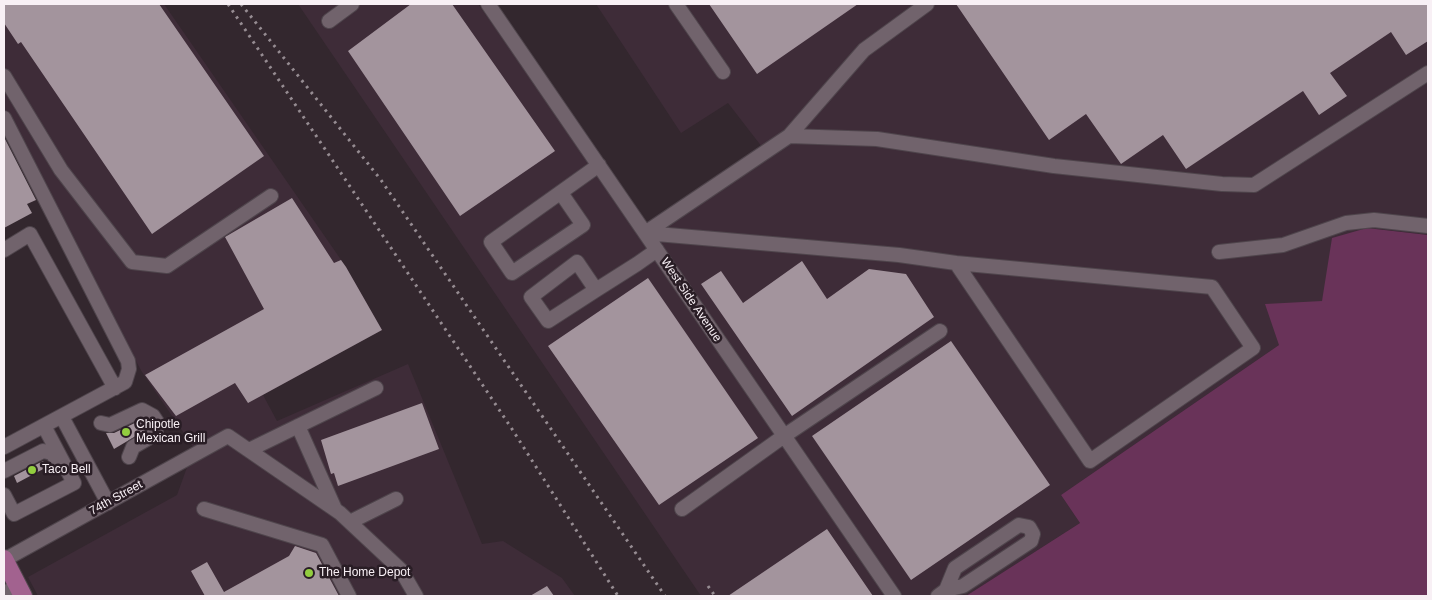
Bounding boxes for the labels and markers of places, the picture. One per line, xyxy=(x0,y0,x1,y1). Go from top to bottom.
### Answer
place label: Chipotle Mexican Grill xyxy=(136,418,205,446)
marker: Chipotle Mexican Grill xyxy=(120,426,132,438)
place label: Taco Bell xyxy=(42,463,91,477)
marker: Taco Bell xyxy=(26,464,38,476)
place label: The Home Depot xyxy=(319,566,410,580)
marker: The Home Depot xyxy=(303,567,315,579)

